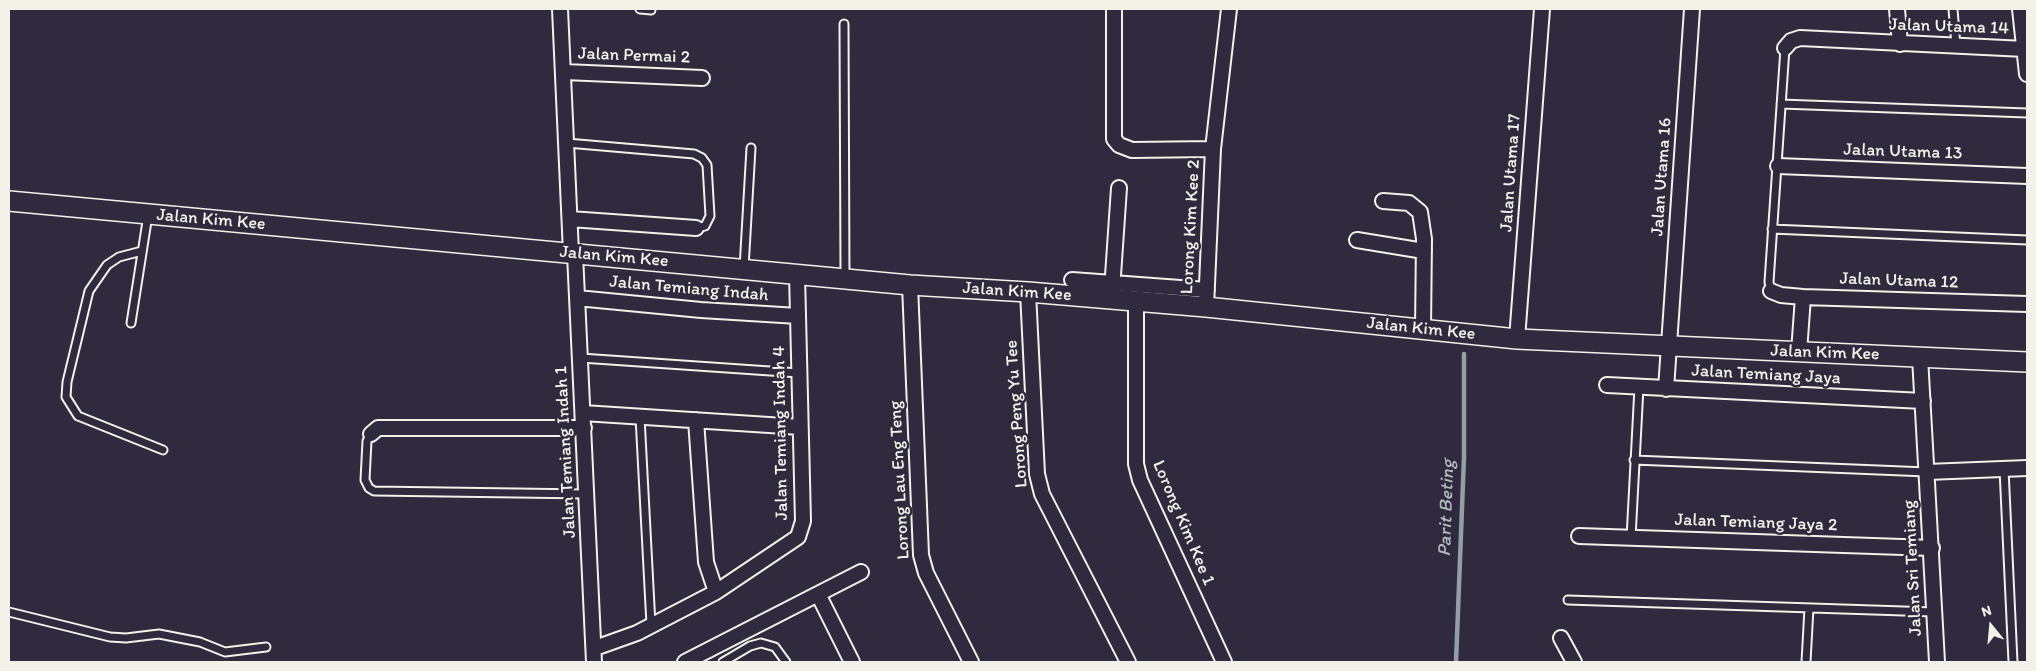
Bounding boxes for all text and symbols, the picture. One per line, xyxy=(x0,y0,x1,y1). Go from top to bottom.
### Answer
street label: Jalan Utama 14 xyxy=(1889,14,2009,40)
street label: Jalan Permai 2 xyxy=(578,43,690,69)
street label: Jalan Utama 17 xyxy=(1496,113,1526,233)
street label: Jalan Utama 16 xyxy=(1647,117,1677,237)
street label: Jalan Utama 13 xyxy=(1843,139,1963,165)
street label: Lorong Kim Kee 2 xyxy=(1177,159,1205,295)
street label: Jalan Kim Kee xyxy=(156,204,266,236)
street label: Jalan Kim Kee xyxy=(559,241,669,273)
street label: Jalan Utama 12 xyxy=(1839,268,1959,294)
street label: Jalan Temiang Indah xyxy=(609,271,769,307)
street label: Jalan Kim Kee xyxy=(962,277,1072,307)
street label: Jalan Kim Kee xyxy=(1366,313,1476,345)
street label: Lorong Peng Yu Tee xyxy=(1001,339,1033,489)
street label: Jalan Kim Kee xyxy=(1770,340,1880,366)
street label: Jalan Temiang Indah 4 xyxy=(769,346,793,520)
street label: Jalan Temiang Jaya xyxy=(1691,360,1841,390)
street label: Jalan Temiang Indah 1 xyxy=(551,365,581,539)
street label: Lorong Lau Eng Teng xyxy=(885,400,915,560)
street label: Lorong Kim Kee 1 xyxy=(1147,457,1219,589)
water label: Parit Beting xyxy=(1434,459,1460,557)
street label: Jalan Sri Temiang xyxy=(1899,499,1927,637)
street label: Jalan Temiang Jaya 2 xyxy=(1674,509,1838,537)
north arrow xyxy=(1966,601,2016,651)
text: N xyxy=(1979,602,1993,621)

